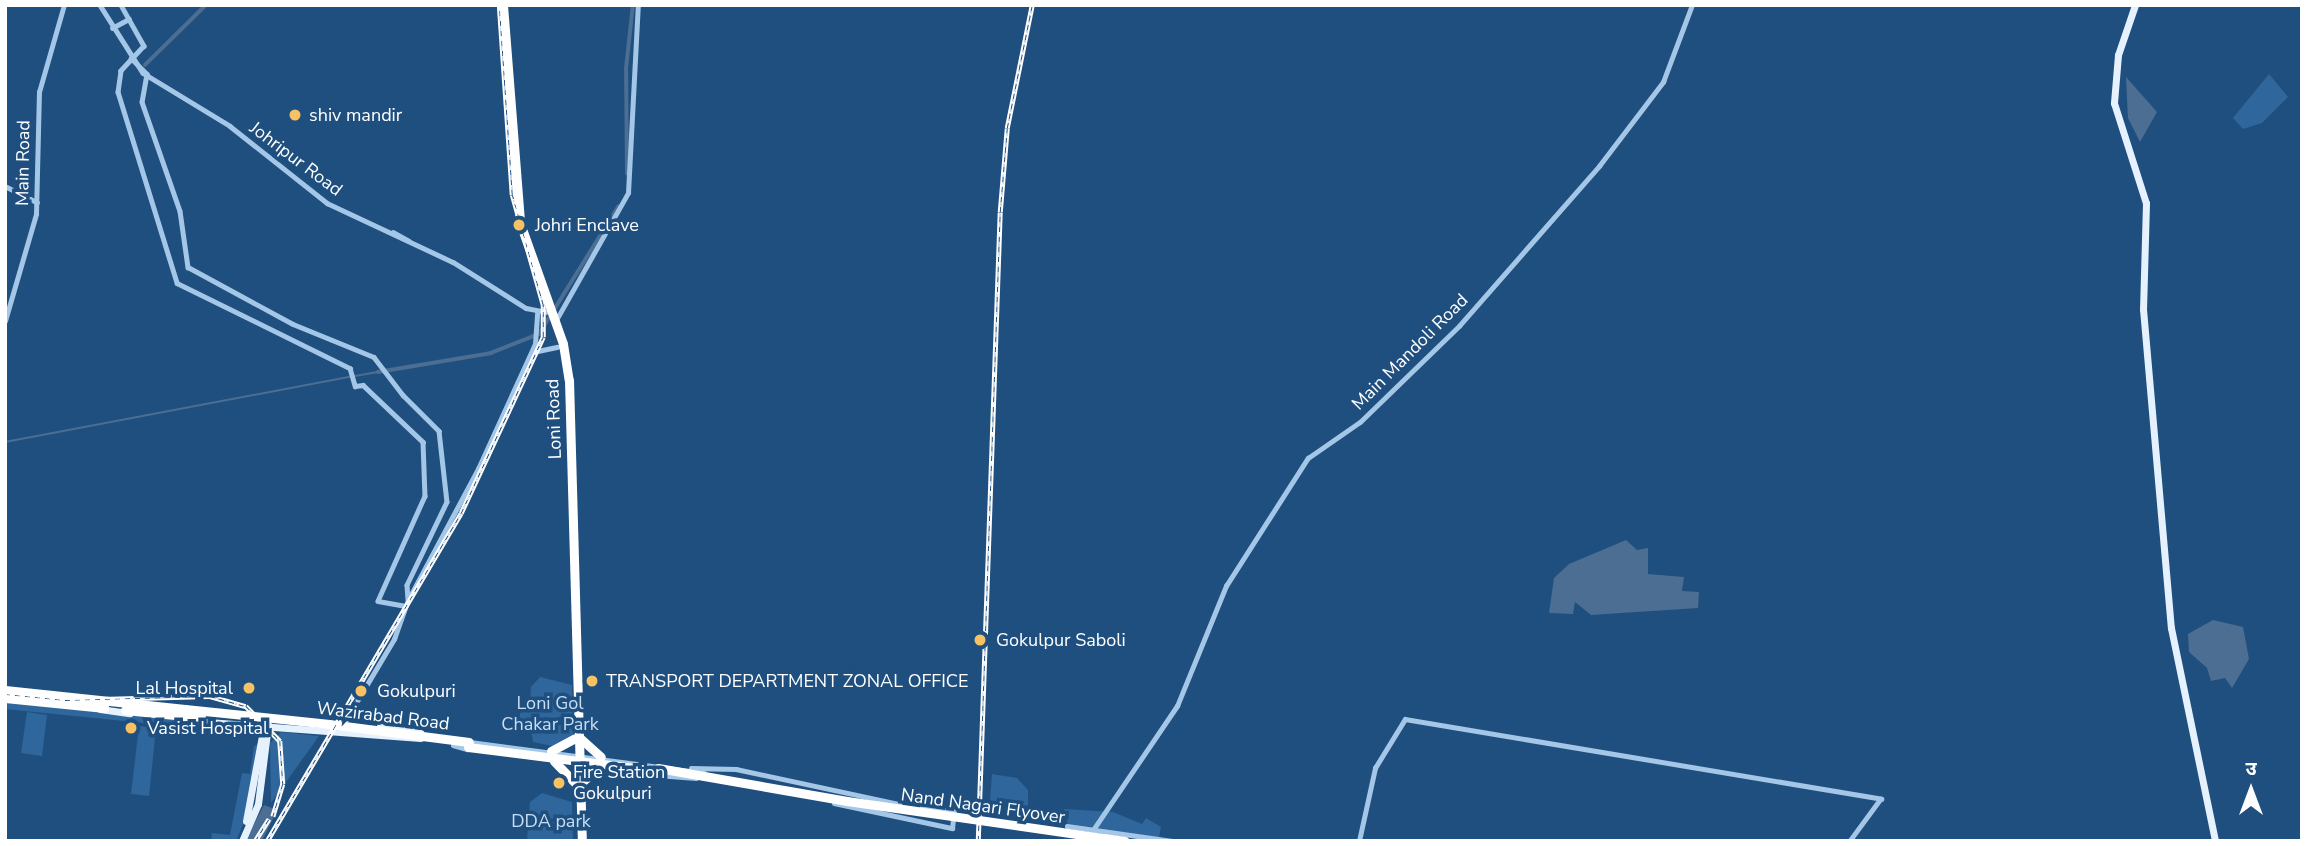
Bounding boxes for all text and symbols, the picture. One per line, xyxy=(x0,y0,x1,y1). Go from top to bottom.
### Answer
place label: shiv mandir xyxy=(309,104,402,126)
marker: shiv mandir xyxy=(287,107,303,123)
street label: Johripur Road xyxy=(245,117,347,201)
street label: Main Road xyxy=(11,120,35,206)
place label: Johri Enclave xyxy=(535,214,639,236)
marker: Johri Enclave xyxy=(509,215,529,235)
street label: Main Mandoli Road xyxy=(1347,289,1473,415)
street label: Loni Road xyxy=(542,378,566,460)
place label: Gokulpur Saboli xyxy=(996,629,1126,651)
marker: Gokulpur Saboli xyxy=(970,630,990,650)
place label: TRANSPORT DEPARTMENT ZONAL OFFICE xyxy=(606,670,968,692)
marker: TRANSPORT DEPARTMENT ZONAL OFFICE xyxy=(584,673,600,689)
place label: Lal Hospital xyxy=(136,677,233,699)
marker: Lal Hospital xyxy=(239,678,259,698)
place label: Gokulpuri xyxy=(377,680,456,702)
marker: Gokulpuri xyxy=(351,681,371,701)
park label: Loni Gol Chakar Park xyxy=(501,693,599,736)
street label: Wazirabad Road xyxy=(315,697,451,735)
place label: Vasist Hospital xyxy=(147,717,268,739)
marker: Vasist Hospital xyxy=(121,718,141,738)
north arrow xyxy=(2216,755,2286,825)
text: उ xyxy=(2245,756,2257,782)
place label: Fire Station Gokulpuri xyxy=(573,762,665,804)
marker: Fire Station Gokulpuri xyxy=(551,775,567,791)
street label: Nand Nagari Flyover xyxy=(900,784,1066,828)
park label: DDA park xyxy=(511,810,591,832)

